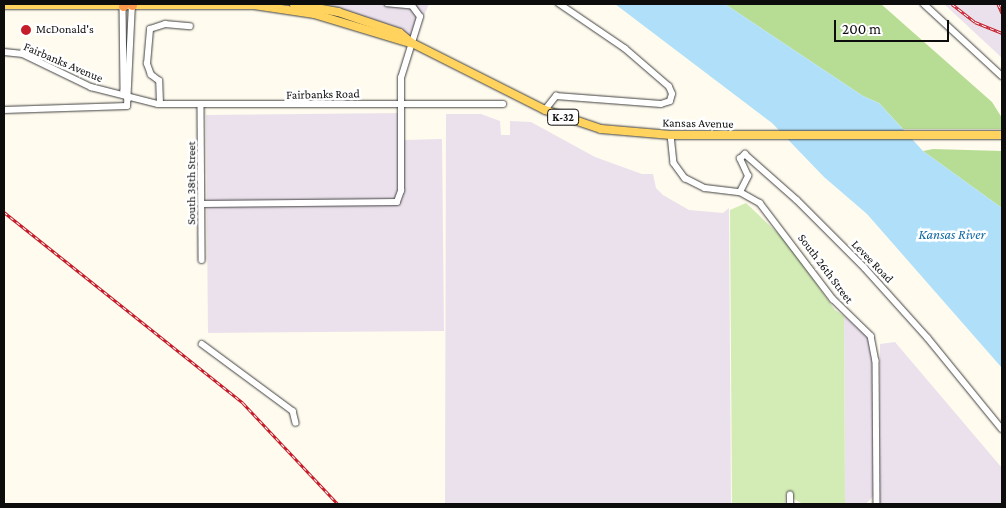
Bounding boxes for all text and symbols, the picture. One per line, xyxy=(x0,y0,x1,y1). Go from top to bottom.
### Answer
scale bar xyxy=(836,10,951,42)
text: 200 m xyxy=(842,21,881,37)
place label: McDonald's xyxy=(36,23,94,37)
marker: McDonald's xyxy=(20,24,32,36)
street label: Fairbanks Avenue xyxy=(21,40,105,86)
street label: Fairbanks Road xyxy=(286,87,360,103)
road number: K-32 xyxy=(547,108,579,125)
street label: Kansas Avenue xyxy=(662,116,734,132)
street label: South 38th Street xyxy=(185,141,199,225)
water label: Kansas River xyxy=(919,226,985,242)
street label: South 26th Street xyxy=(794,231,856,307)
street label: Levee Road xyxy=(848,238,896,286)

